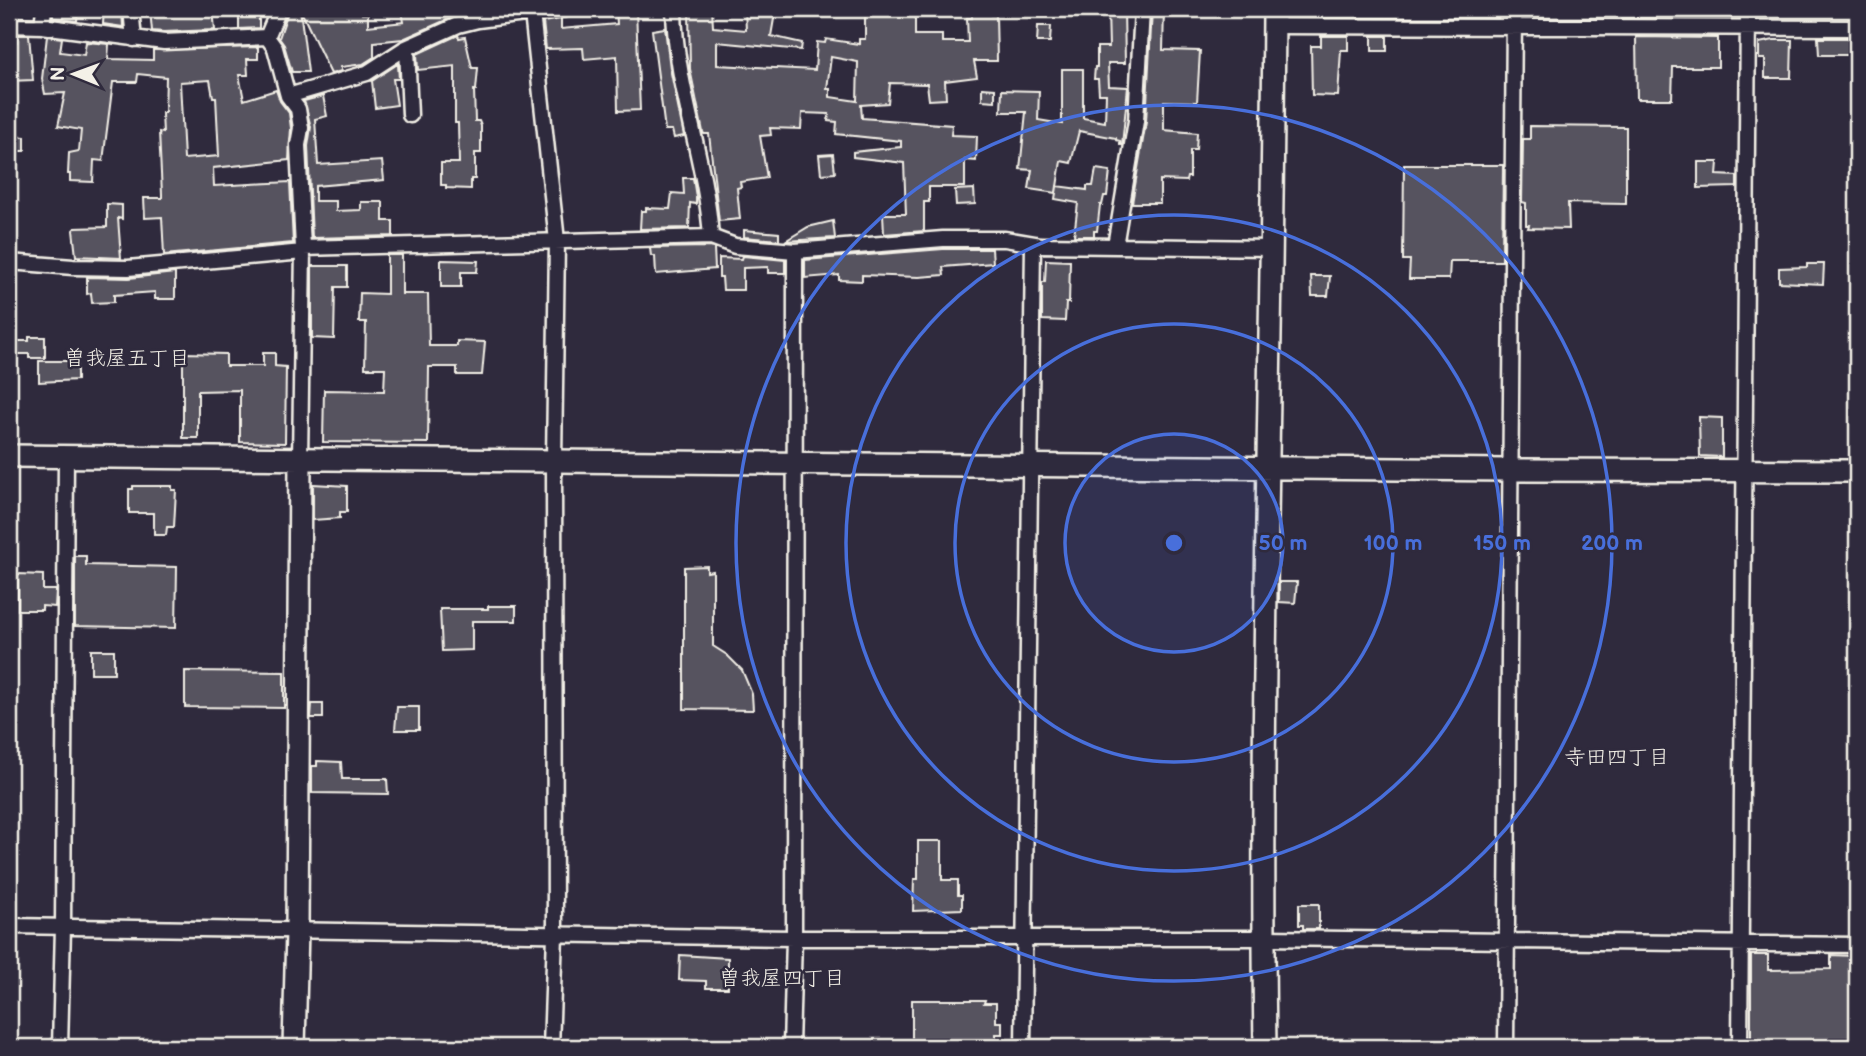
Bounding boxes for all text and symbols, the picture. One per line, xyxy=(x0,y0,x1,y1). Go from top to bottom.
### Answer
north arrow xyxy=(38,38,108,108)
text: N xyxy=(47,66,70,81)
district label: 曽我屋五丁目 xyxy=(64,346,190,371)
centre of rings xyxy=(1162,531,1186,555)
text: 50 m xyxy=(1259,531,1307,556)
text: 100 m xyxy=(1364,531,1422,556)
text: 150 m xyxy=(1473,531,1531,556)
text: 200 m xyxy=(1581,531,1643,556)
district label: 寺田四丁目 xyxy=(1565,745,1670,770)
district label: 曽我屋四丁目 xyxy=(719,966,845,991)

